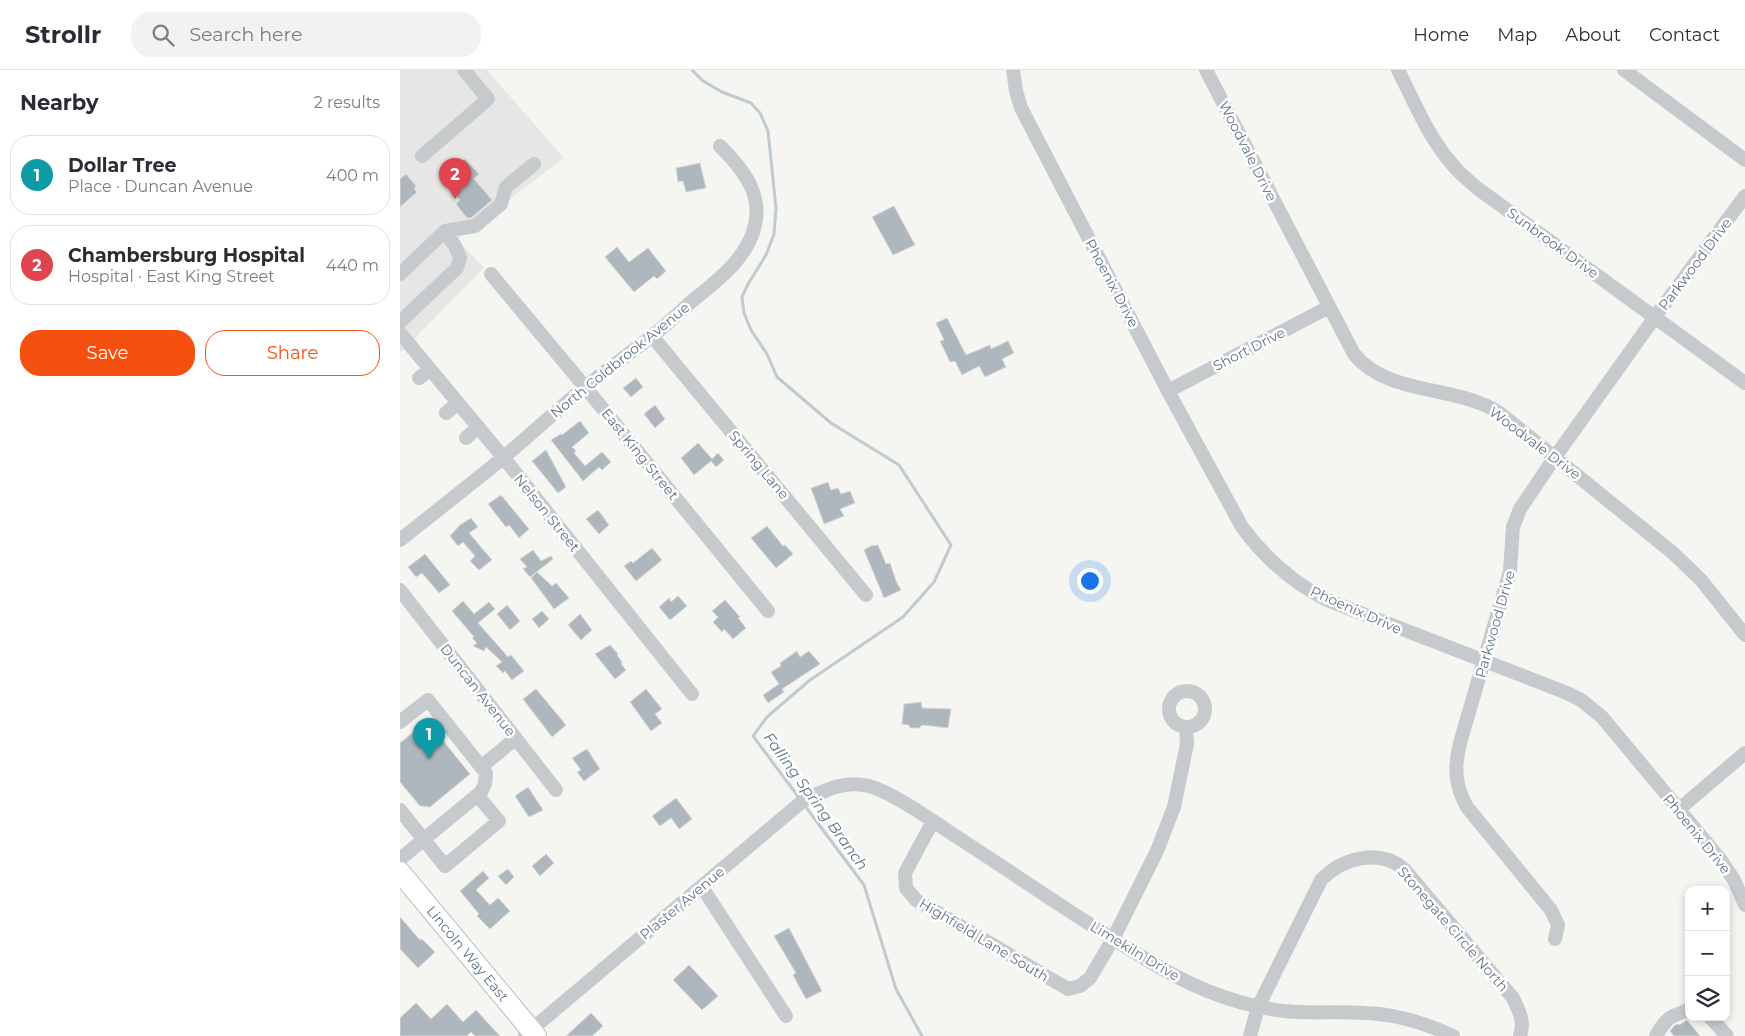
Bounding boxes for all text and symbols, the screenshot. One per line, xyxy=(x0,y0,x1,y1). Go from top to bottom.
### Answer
search box xyxy=(131,12,481,57)
text: Strollr xyxy=(25,20,101,49)
icon: search xyxy=(149,21,177,49)
text: Search here xyxy=(189,23,302,46)
text: Home xyxy=(1413,24,1469,46)
text: Map xyxy=(1497,24,1537,46)
text: About xyxy=(1565,24,1621,46)
text: Contact xyxy=(1649,24,1720,46)
text: Nearby xyxy=(20,90,99,115)
text: 2 results xyxy=(314,93,380,112)
street label: Woodvale Drive xyxy=(1215,98,1281,204)
text: Dollar Tree xyxy=(68,154,176,177)
pin: 2 xyxy=(439,158,471,199)
text: 1 xyxy=(34,166,40,185)
text: 400 m xyxy=(326,166,379,185)
text: Place · Duncan Avenue xyxy=(68,177,253,196)
street label: Sunbrook Drive xyxy=(1504,204,1602,282)
street label: Parkwood Drive xyxy=(1654,214,1736,314)
street label: Phoenix Drive xyxy=(1081,236,1143,330)
text: Chambersburg Hospital xyxy=(68,244,305,267)
text: 2 xyxy=(32,256,42,275)
text: 440 m xyxy=(326,256,379,275)
text: Hospital · East King Street xyxy=(68,267,275,286)
street label: North Coldbrook Avenue xyxy=(547,298,693,422)
street label: Short Drive xyxy=(1210,323,1288,375)
button: Save xyxy=(20,330,195,376)
button: Share xyxy=(205,330,380,376)
street label: Woodvale Drive xyxy=(1486,403,1584,483)
street label: East King Street xyxy=(598,405,683,504)
street label: Spring Lane xyxy=(725,427,793,503)
street label: Nelson Street xyxy=(510,471,584,556)
your location xyxy=(1077,568,1103,594)
street label: Parkwood Drive xyxy=(1471,568,1519,680)
street label: Phoenix Drive xyxy=(1308,582,1404,638)
street label: Duncan Avenue xyxy=(436,640,520,740)
pin: 1 xyxy=(413,718,445,759)
water label: Falling Spring Branch xyxy=(760,728,872,874)
street label: Phoenix Drive xyxy=(1659,790,1735,878)
street label: Plaster Avenue xyxy=(636,862,728,944)
street label: Stonegate Circle North xyxy=(1394,863,1512,995)
map controls xyxy=(1685,886,1730,1021)
button: + xyxy=(1685,886,1730,931)
street label: Highfield Lane South xyxy=(916,894,1052,986)
street label: Lincoln Way East xyxy=(423,902,513,1005)
street label: Limekiln Drive xyxy=(1087,917,1183,985)
button: − xyxy=(1685,931,1730,976)
button: layers xyxy=(1685,976,1730,1021)

